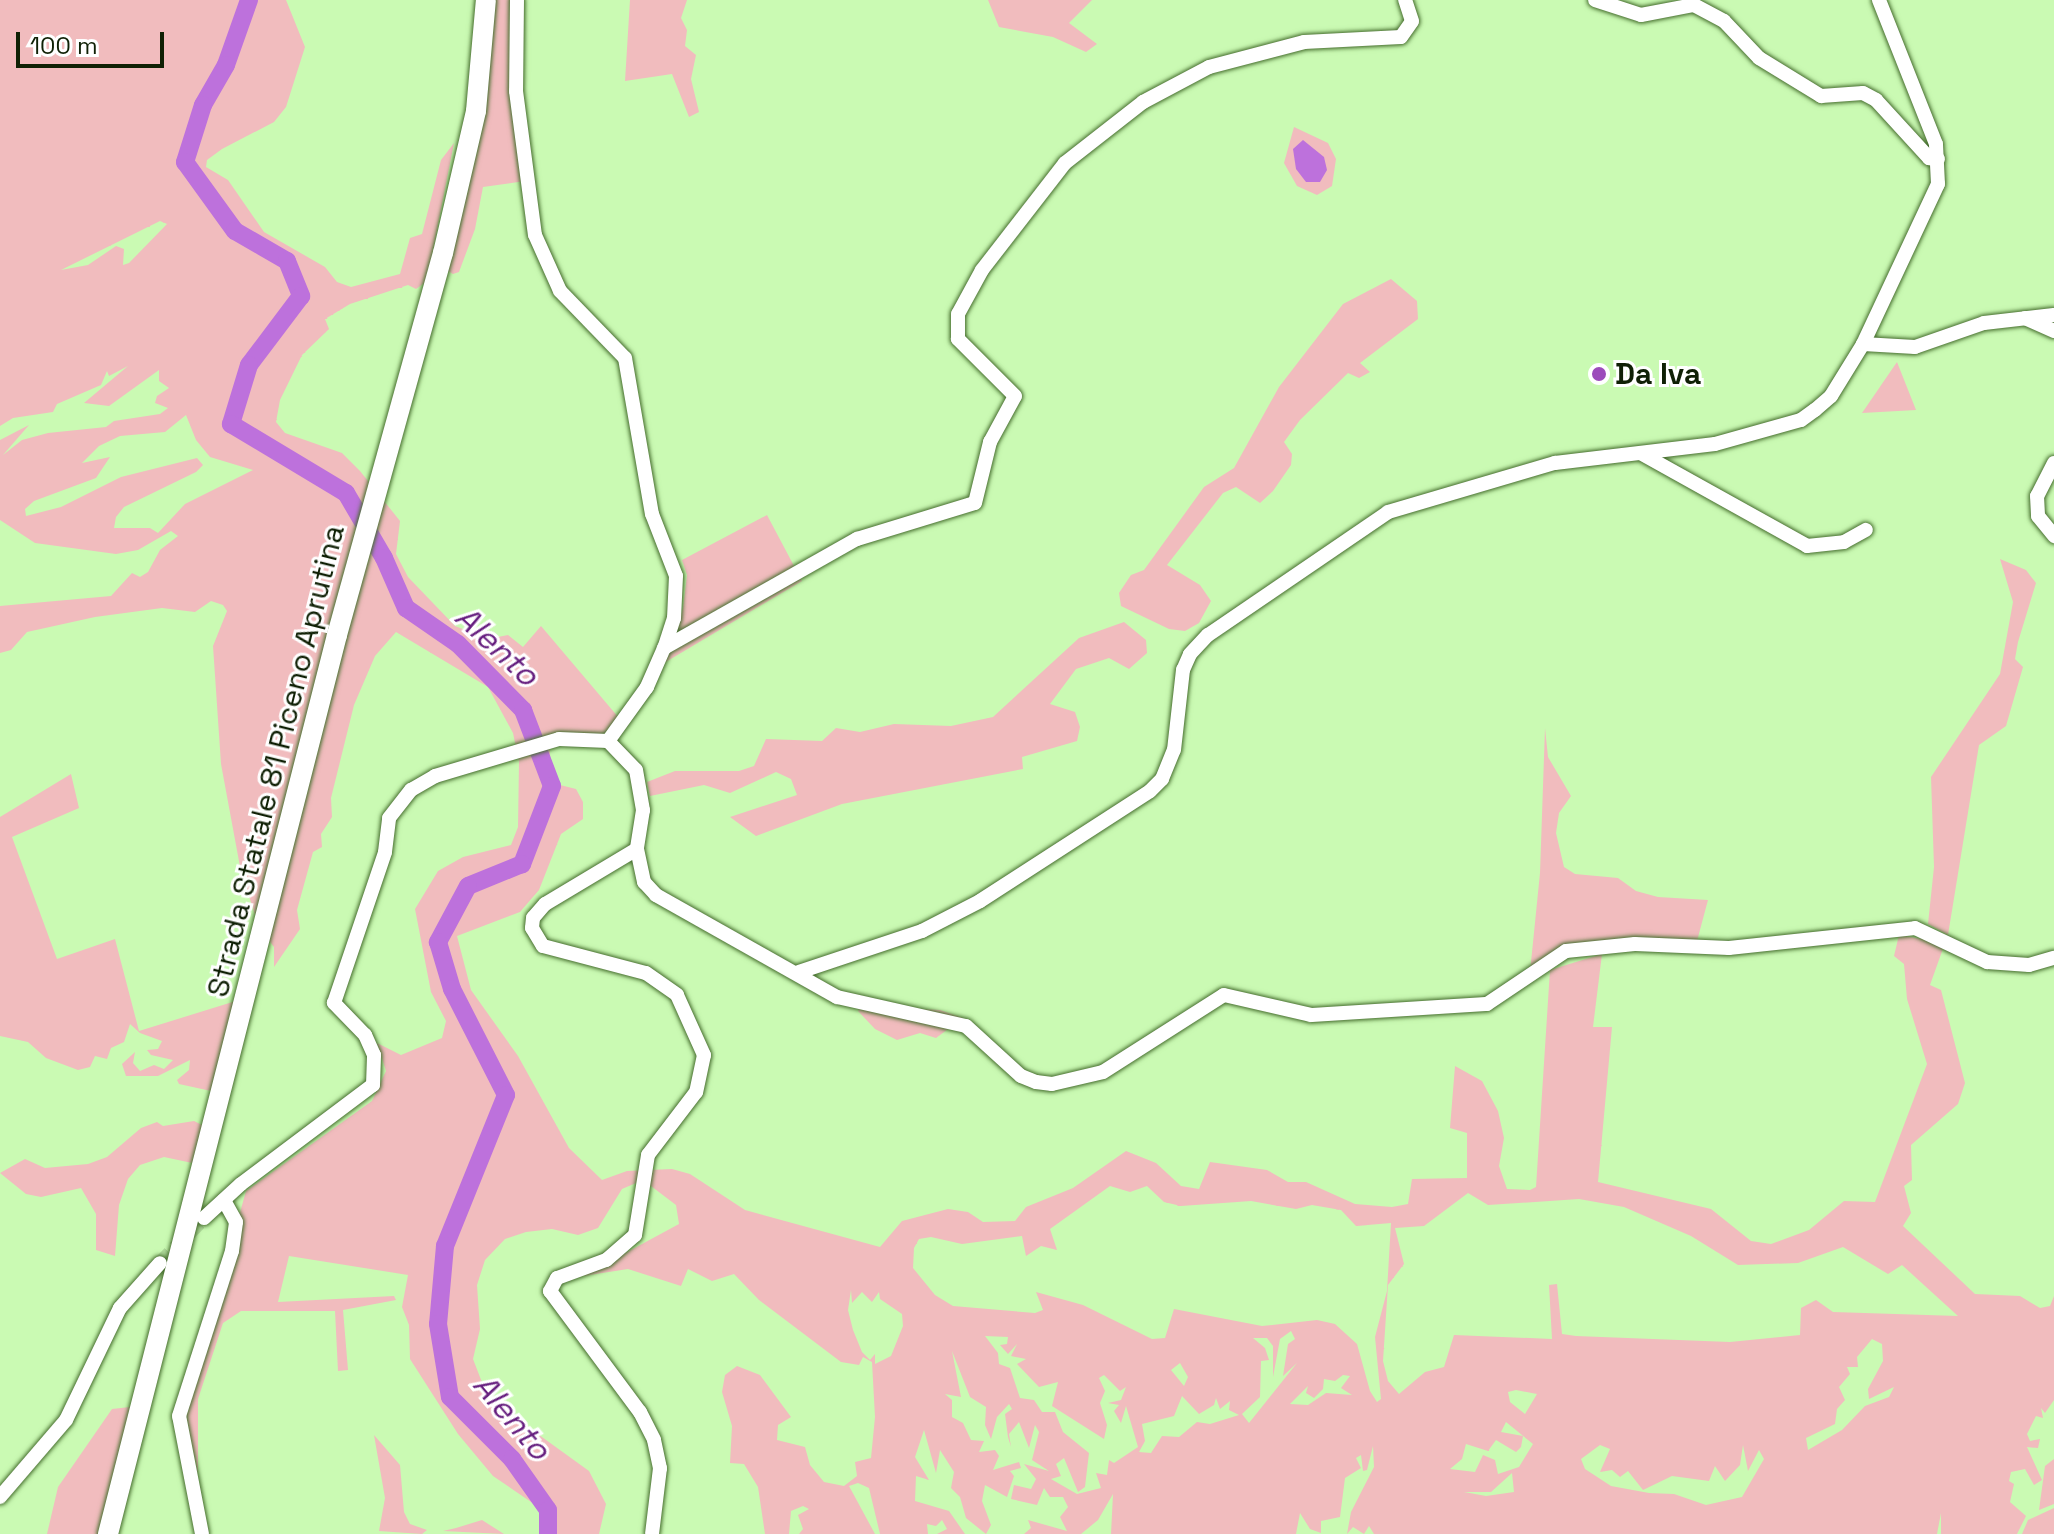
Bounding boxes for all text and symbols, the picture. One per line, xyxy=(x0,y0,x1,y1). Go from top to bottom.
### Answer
scale bar xyxy=(20,16,168,66)
text: 100 m xyxy=(30,30,98,61)
place label: Da Iva xyxy=(1615,356,1701,392)
marker: Da Iva xyxy=(1590,365,1608,383)
street label: Strada Statale 81 Piceno Aprutina xyxy=(200,521,352,1001)
water label: Alento xyxy=(447,598,547,694)
water label: Alento xyxy=(465,1366,559,1468)

